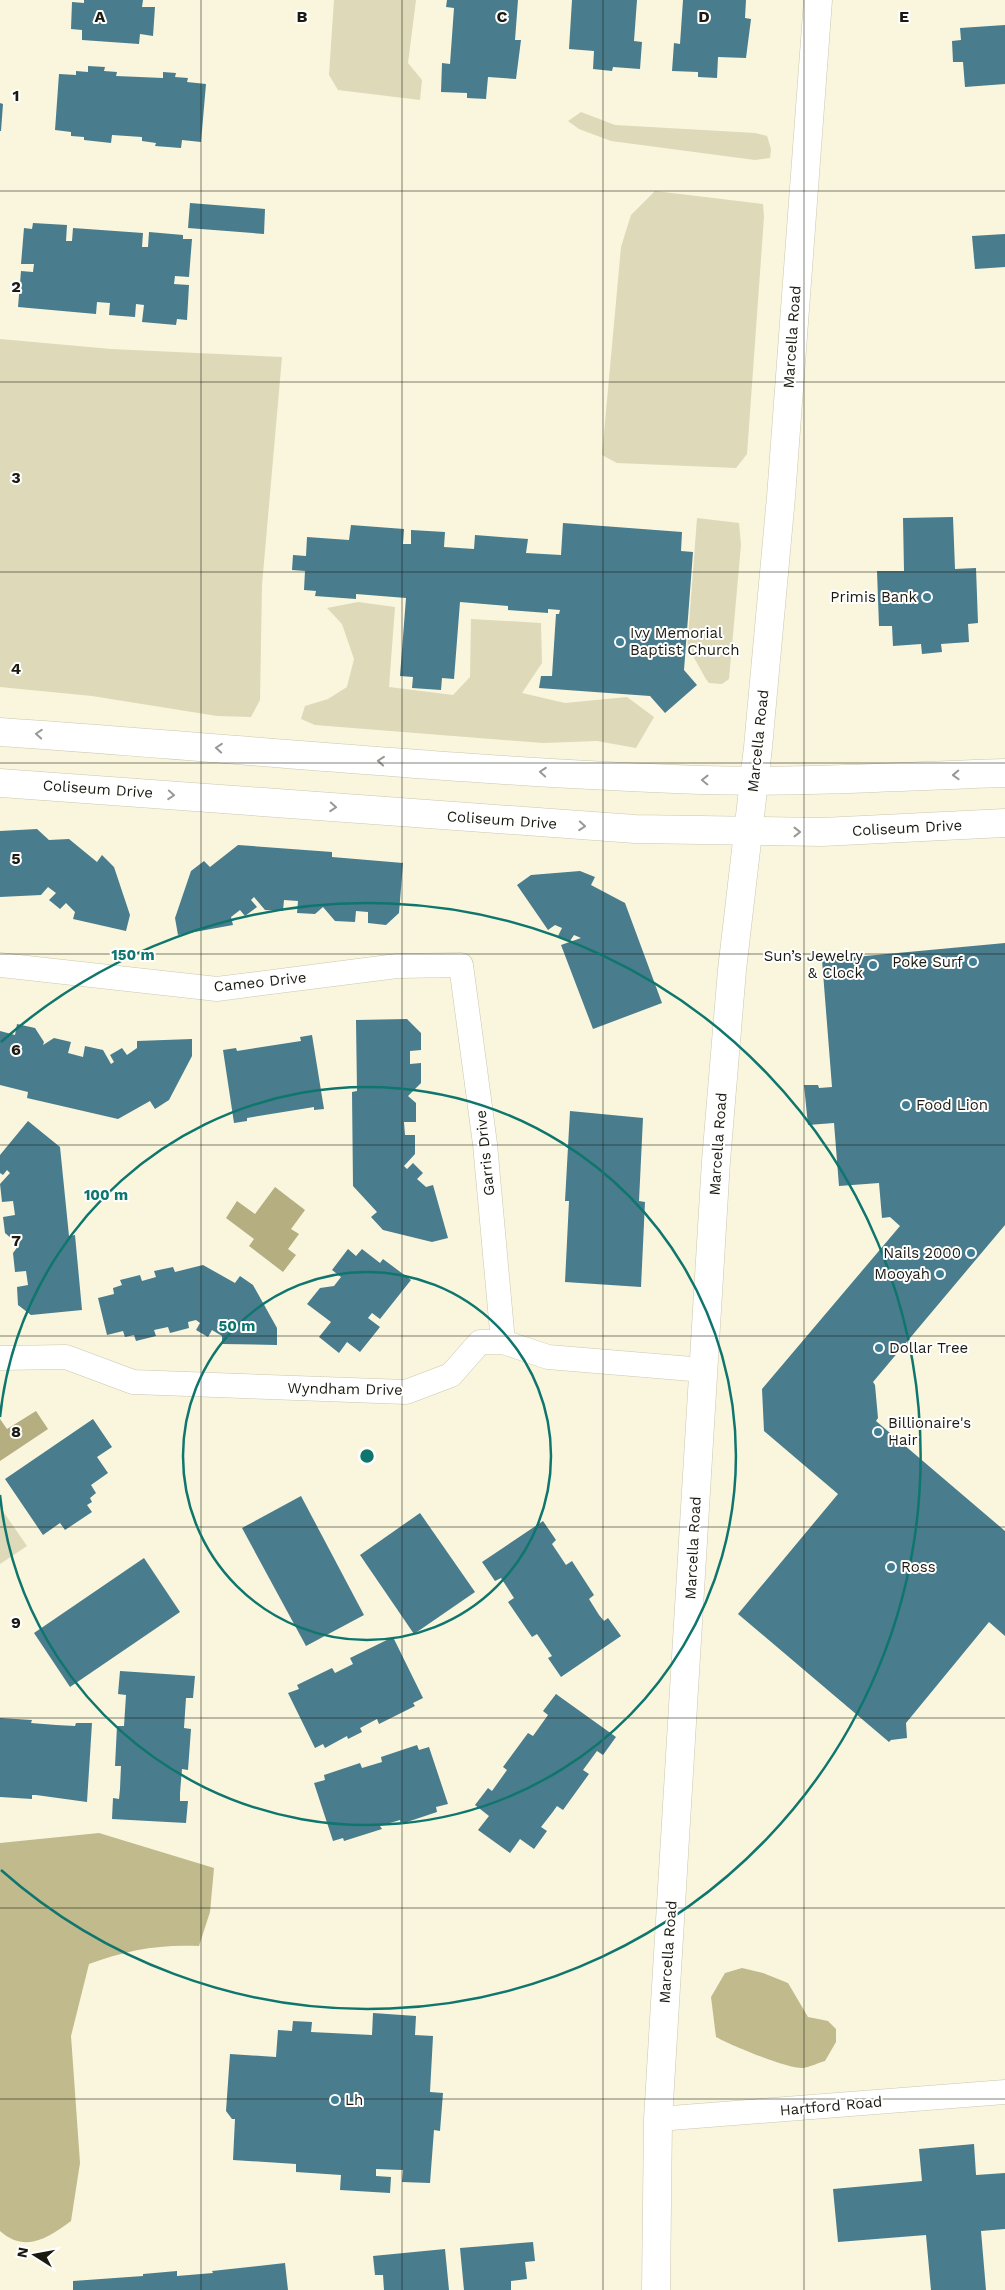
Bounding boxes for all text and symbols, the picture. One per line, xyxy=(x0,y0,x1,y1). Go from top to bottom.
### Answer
text: A xyxy=(95,7,106,26)
text: B xyxy=(297,7,308,26)
text: C xyxy=(497,7,508,26)
text: D xyxy=(698,7,710,26)
text: E xyxy=(899,7,909,26)
text: 1 xyxy=(13,86,19,105)
text: 2 xyxy=(11,277,21,296)
street label: Marcella Road xyxy=(779,285,805,389)
text: 3 xyxy=(11,468,21,487)
place label: Primis Bank xyxy=(830,588,917,606)
marker: Primis Bank xyxy=(921,591,933,603)
place label: Ivy Memorial Baptist Church xyxy=(630,624,740,659)
marker: Ivy Memorial Baptist Church xyxy=(614,636,626,648)
text: 4 xyxy=(11,659,21,678)
street label: Marcella Road xyxy=(744,689,772,793)
one-way arrow xyxy=(35,729,43,740)
one-way arrow xyxy=(215,743,223,754)
one-way arrow xyxy=(377,755,385,766)
one-way arrow xyxy=(539,767,547,778)
one-way arrow xyxy=(952,769,960,780)
one-way arrow xyxy=(701,774,709,785)
street label: Coliseum Drive xyxy=(42,776,154,802)
one-way arrow xyxy=(167,789,175,800)
one-way arrow xyxy=(329,801,337,812)
street label: Coliseum Drive xyxy=(446,807,558,833)
street label: Coliseum Drive xyxy=(851,816,963,840)
one-way arrow xyxy=(578,820,586,831)
one-way arrow xyxy=(794,827,801,837)
text: 5 xyxy=(11,849,21,868)
text: 150 m xyxy=(111,946,155,964)
place label: Sun’s Jewelry & Clock xyxy=(764,947,863,982)
place label: Poke Surf xyxy=(892,953,963,971)
marker: Poke Surf xyxy=(967,956,979,968)
marker: Sun’s Jewelry & Clock xyxy=(867,959,879,971)
street label: Cameo Drive xyxy=(213,968,307,996)
text: 6 xyxy=(11,1040,21,1059)
street label: Marcella Road xyxy=(705,1092,731,1196)
place label: Food Lion xyxy=(916,1096,988,1114)
marker: Food Lion xyxy=(900,1099,912,1111)
street label: Garris Drive xyxy=(472,1109,498,1197)
text: 100 m xyxy=(84,1186,128,1204)
text: 7 xyxy=(11,1231,21,1250)
place label: Nails 2000 xyxy=(883,1244,961,1262)
marker: Nails 2000 xyxy=(965,1247,977,1259)
place label: Mooyah xyxy=(874,1265,930,1283)
marker: Mooyah xyxy=(934,1268,946,1280)
text: 50 m xyxy=(219,1317,255,1335)
place label: Dollar Tree xyxy=(889,1339,968,1357)
marker: Dollar Tree xyxy=(873,1342,885,1354)
street label: Wyndham Drive xyxy=(287,1379,403,1399)
place label: Billionaire's Hair xyxy=(888,1414,971,1449)
text: 8 xyxy=(11,1422,21,1441)
marker: Billionaire's Hair xyxy=(872,1426,884,1438)
centre of rings xyxy=(358,1447,376,1465)
street label: Marcella Road xyxy=(681,1496,705,1600)
place label: Ross xyxy=(901,1558,936,1576)
marker: Ross xyxy=(885,1561,897,1573)
text: 9 xyxy=(11,1613,21,1632)
street label: Marcella Road xyxy=(655,1900,681,2004)
place label: Lh xyxy=(345,2091,363,2109)
street label: Hartford Road xyxy=(779,2093,883,2119)
marker: Lh xyxy=(329,2094,341,2106)
north arrow xyxy=(10,2230,60,2280)
text: N xyxy=(13,2246,31,2259)

